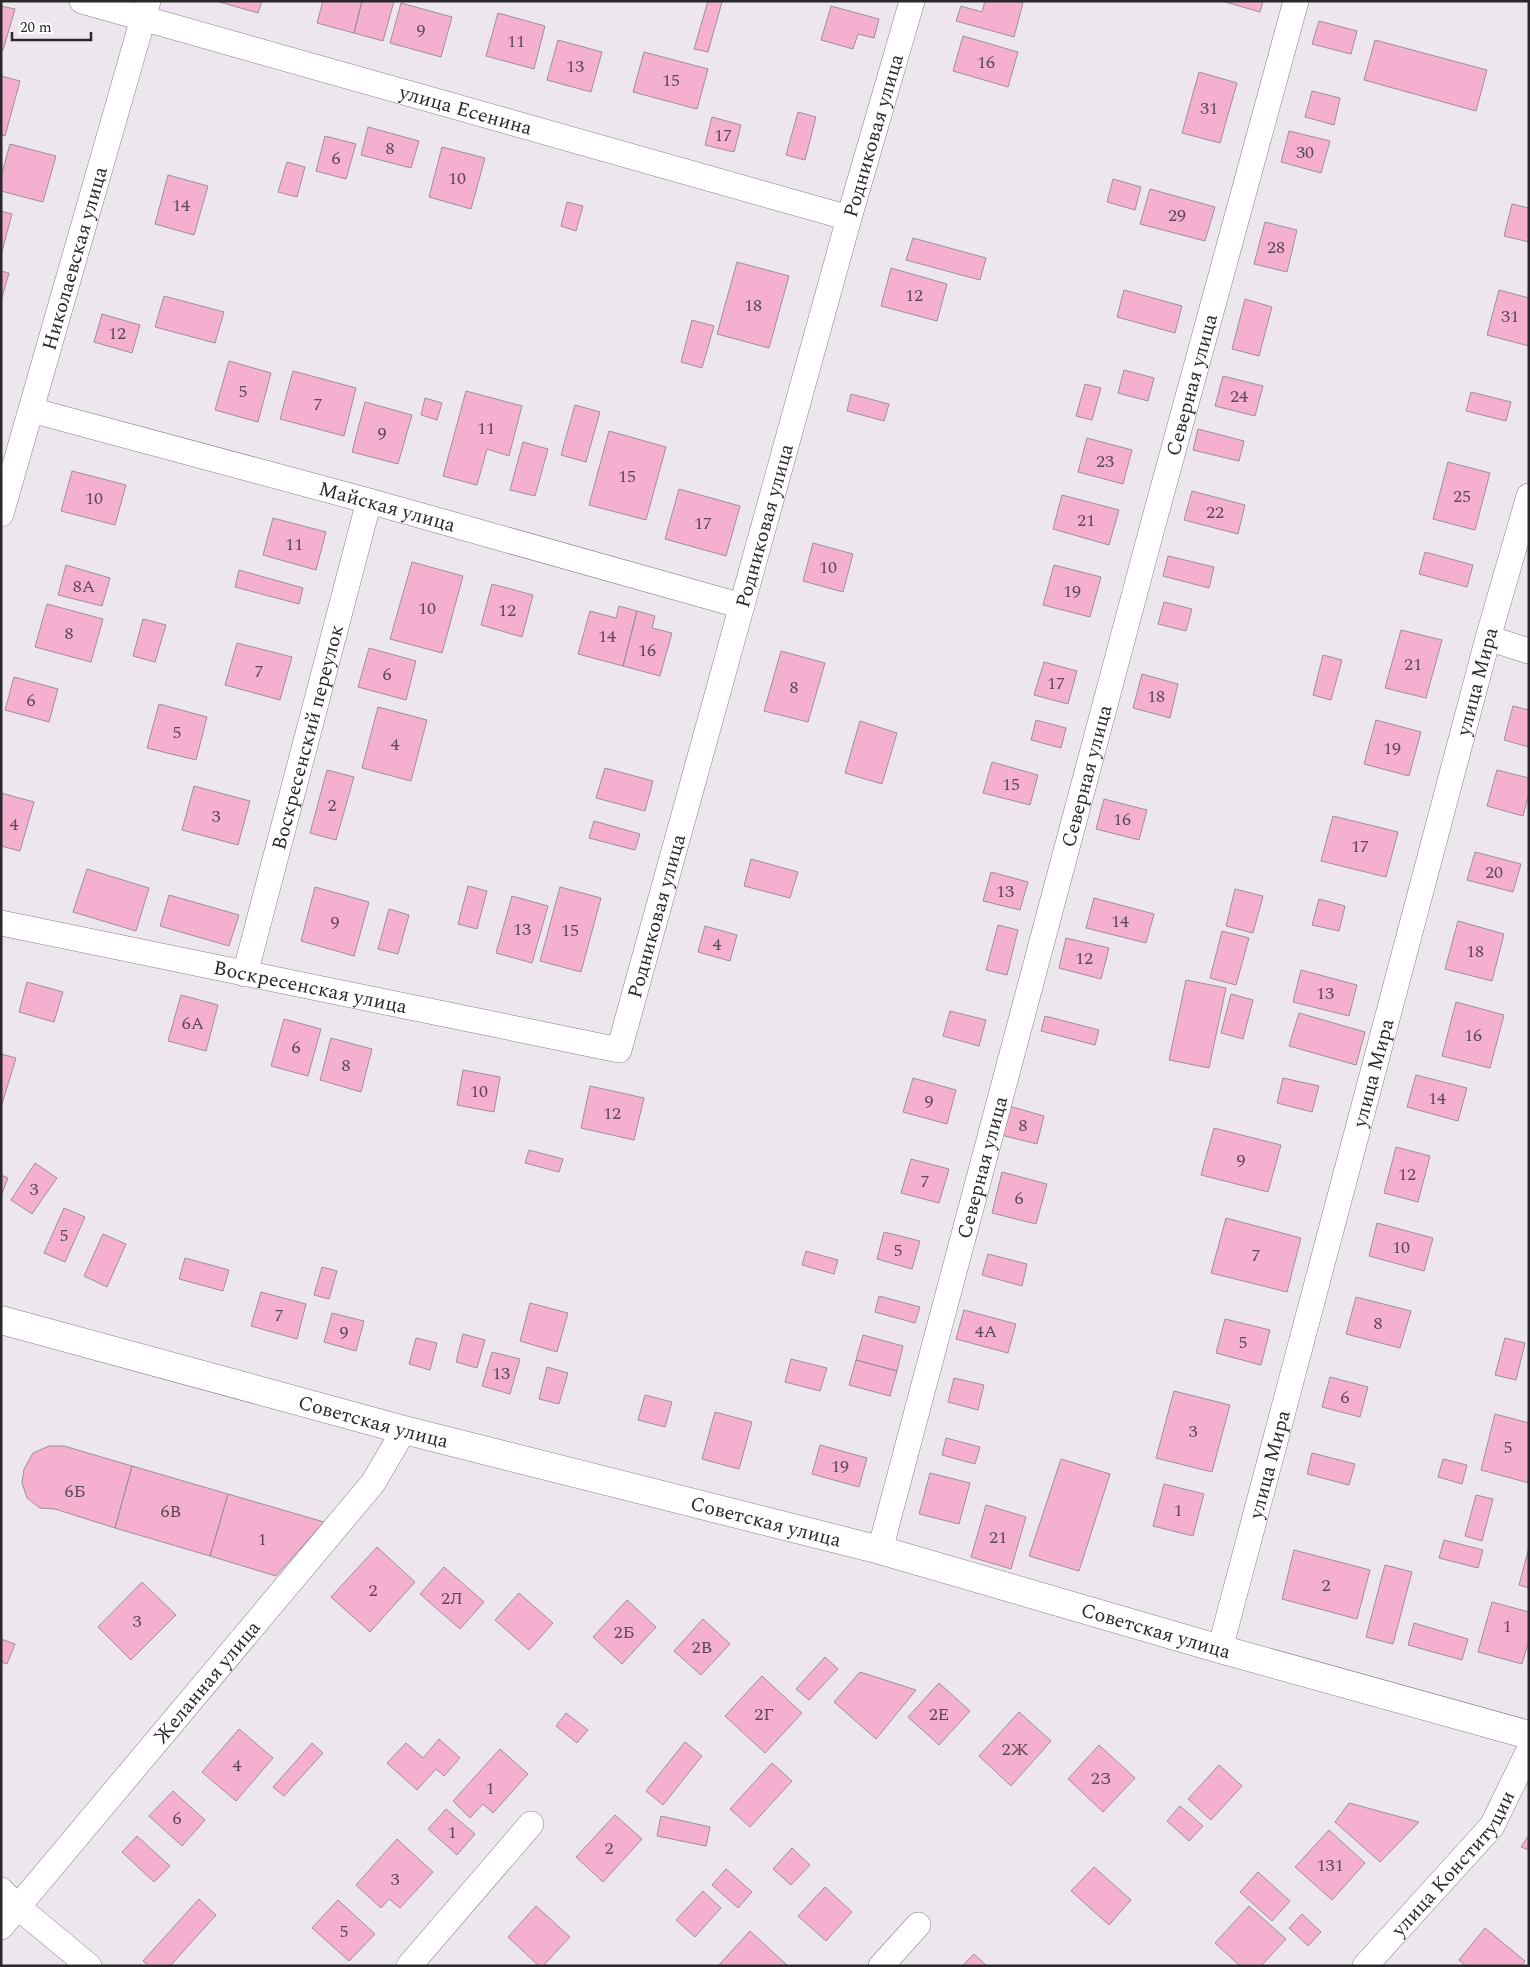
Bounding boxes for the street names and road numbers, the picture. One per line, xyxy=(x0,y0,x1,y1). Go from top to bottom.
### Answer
street label: Родниковая улица xyxy=(836,50,912,221)
street label: улица Есенина xyxy=(395,77,536,144)
street label: Николаевская улица xyxy=(35,163,116,354)
street label: Северная улица xyxy=(1158,310,1226,460)
street label: Родниковая улица xyxy=(728,440,802,611)
street label: Майская улица xyxy=(315,474,459,541)
street label: Воскресенский переулок xyxy=(264,621,352,853)
street label: улица Мира xyxy=(1448,624,1506,740)
street label: Северная улица xyxy=(1054,701,1120,851)
street label: Родниковая улица xyxy=(620,831,694,1002)
street label: Воскресенская улица xyxy=(211,953,410,1022)
street label: улица Мира xyxy=(1345,1015,1403,1132)
street label: Северная улица xyxy=(949,1093,1016,1242)
street label: Советская улица xyxy=(295,1388,452,1457)
street label: улица Мира xyxy=(1241,1407,1299,1523)
street label: Советская улица xyxy=(687,1489,845,1556)
street label: Советская улица xyxy=(1077,1595,1234,1667)
street label: Желанная улица xyxy=(147,1614,268,1751)
street label: улица Конституции xyxy=(1384,1786,1523,1944)

